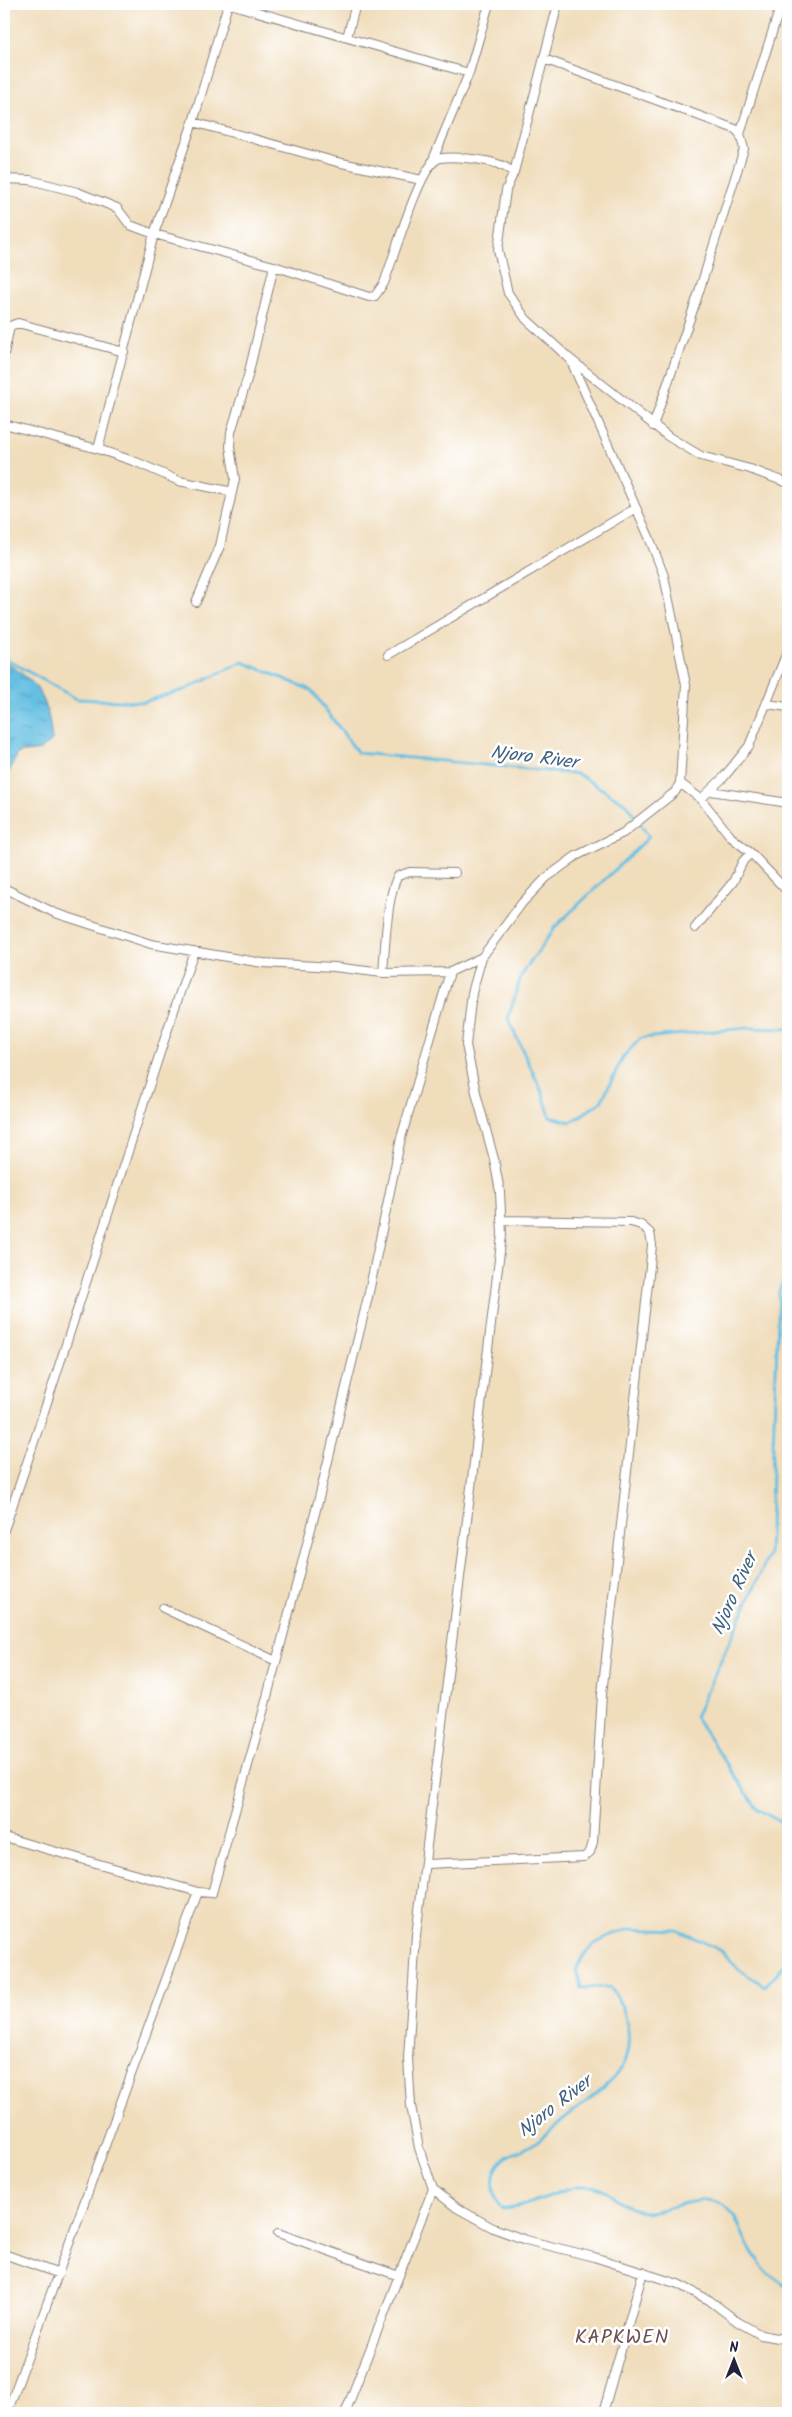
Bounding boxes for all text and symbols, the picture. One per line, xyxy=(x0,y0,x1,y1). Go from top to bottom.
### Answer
water label: Njoro River xyxy=(489,738,583,779)
water label: Njoro River xyxy=(704,1545,768,1640)
water label: Njoro River xyxy=(511,2066,602,2146)
district label: KAPKWEN xyxy=(575,2322,669,2354)
north arrow xyxy=(710,2334,760,2384)
text: N xyxy=(730,2337,739,2359)

